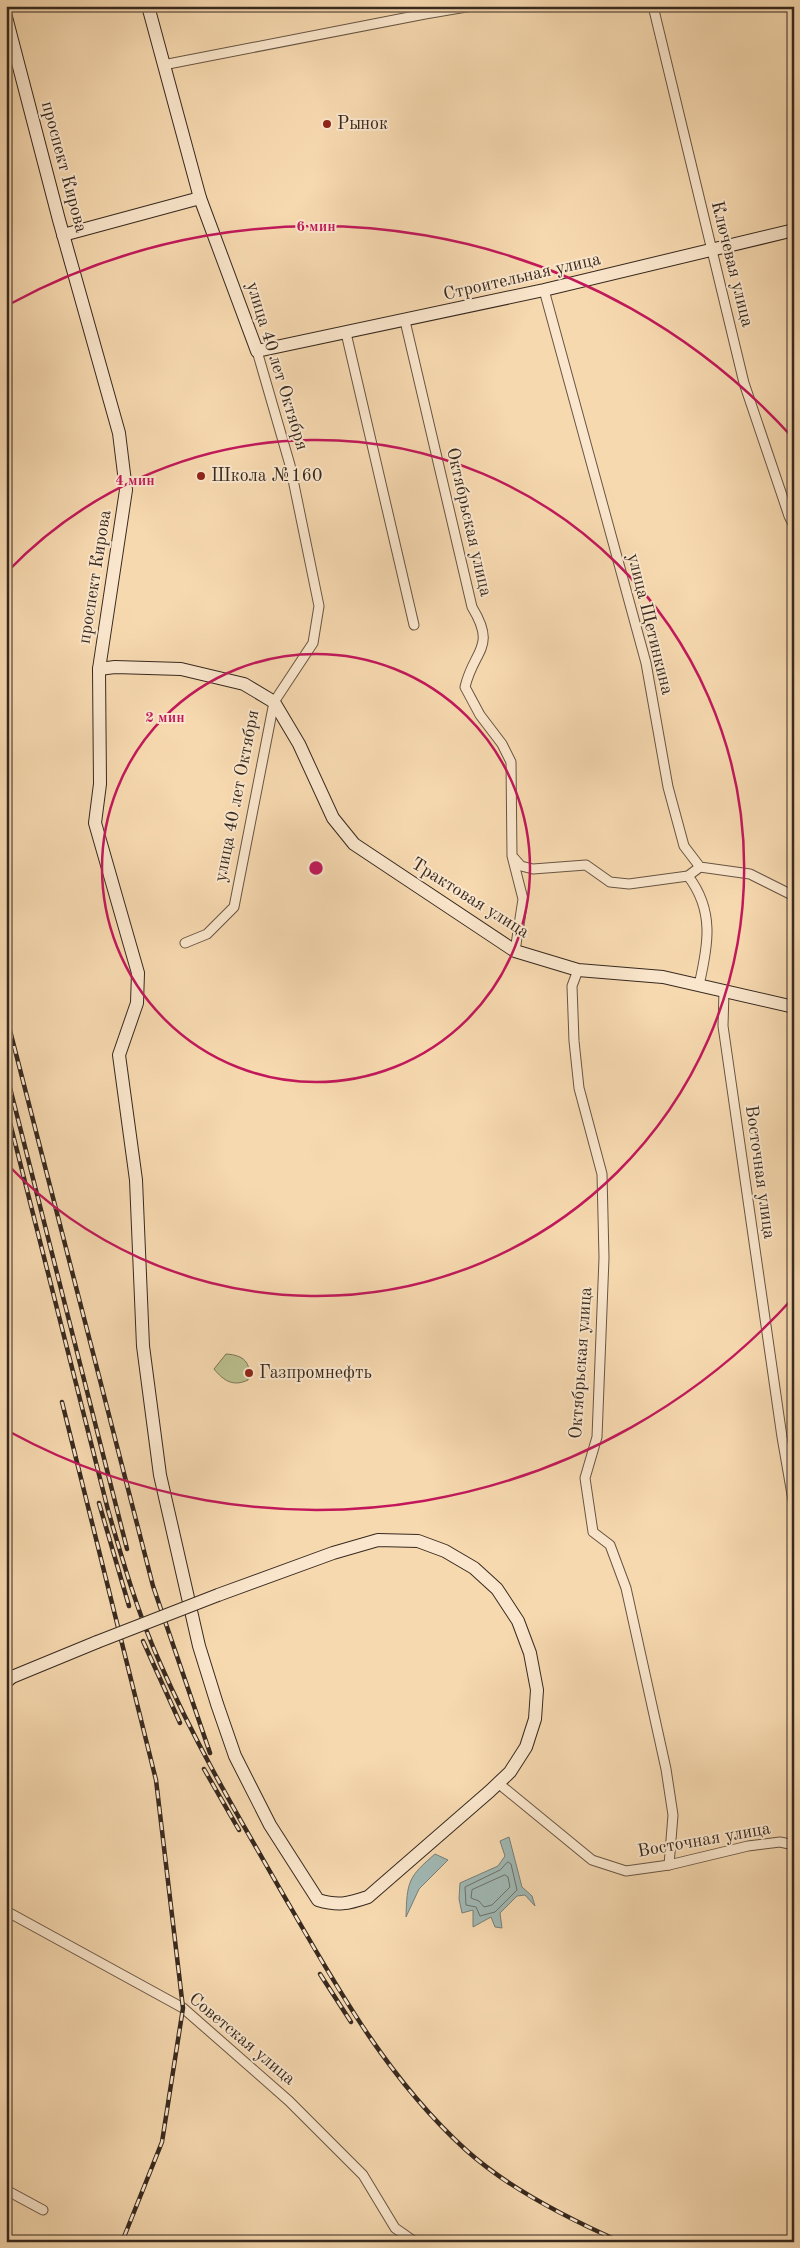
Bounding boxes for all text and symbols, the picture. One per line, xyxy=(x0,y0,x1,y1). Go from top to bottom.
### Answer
street label: проспект Кирова xyxy=(38,99,90,235)
place label: Рынок xyxy=(337,115,388,133)
marker: Рынок xyxy=(321,118,333,130)
street label: Ключевая улица xyxy=(708,199,756,329)
text: 6 мин xyxy=(296,220,336,235)
street label: Строительная улица xyxy=(442,250,603,304)
street label: улица 40 лет Октября xyxy=(243,280,311,452)
street label: Октябрьская улица xyxy=(443,446,495,598)
place label: Школа №160 xyxy=(211,467,322,485)
marker: Школа №160 xyxy=(195,470,207,482)
text: 4 мин xyxy=(115,474,155,489)
street label: проспект Кирова xyxy=(76,509,114,645)
street label: улица Щетинкина xyxy=(624,552,676,697)
street label: улица 40 лет Октября xyxy=(211,708,263,884)
text: 2 мин xyxy=(145,711,185,726)
street label: Трактовая улица xyxy=(408,854,532,942)
centre of rings xyxy=(307,859,325,877)
street label: Восточная улица xyxy=(742,1104,778,1240)
street label: Октябрьская улица xyxy=(567,1286,595,1440)
place label: Газпромнефть xyxy=(259,1364,372,1383)
marker: Газпромнефть xyxy=(243,1367,255,1379)
street label: Восточная улица xyxy=(636,1819,772,1861)
street label: Советская улица xyxy=(185,1989,299,2089)

